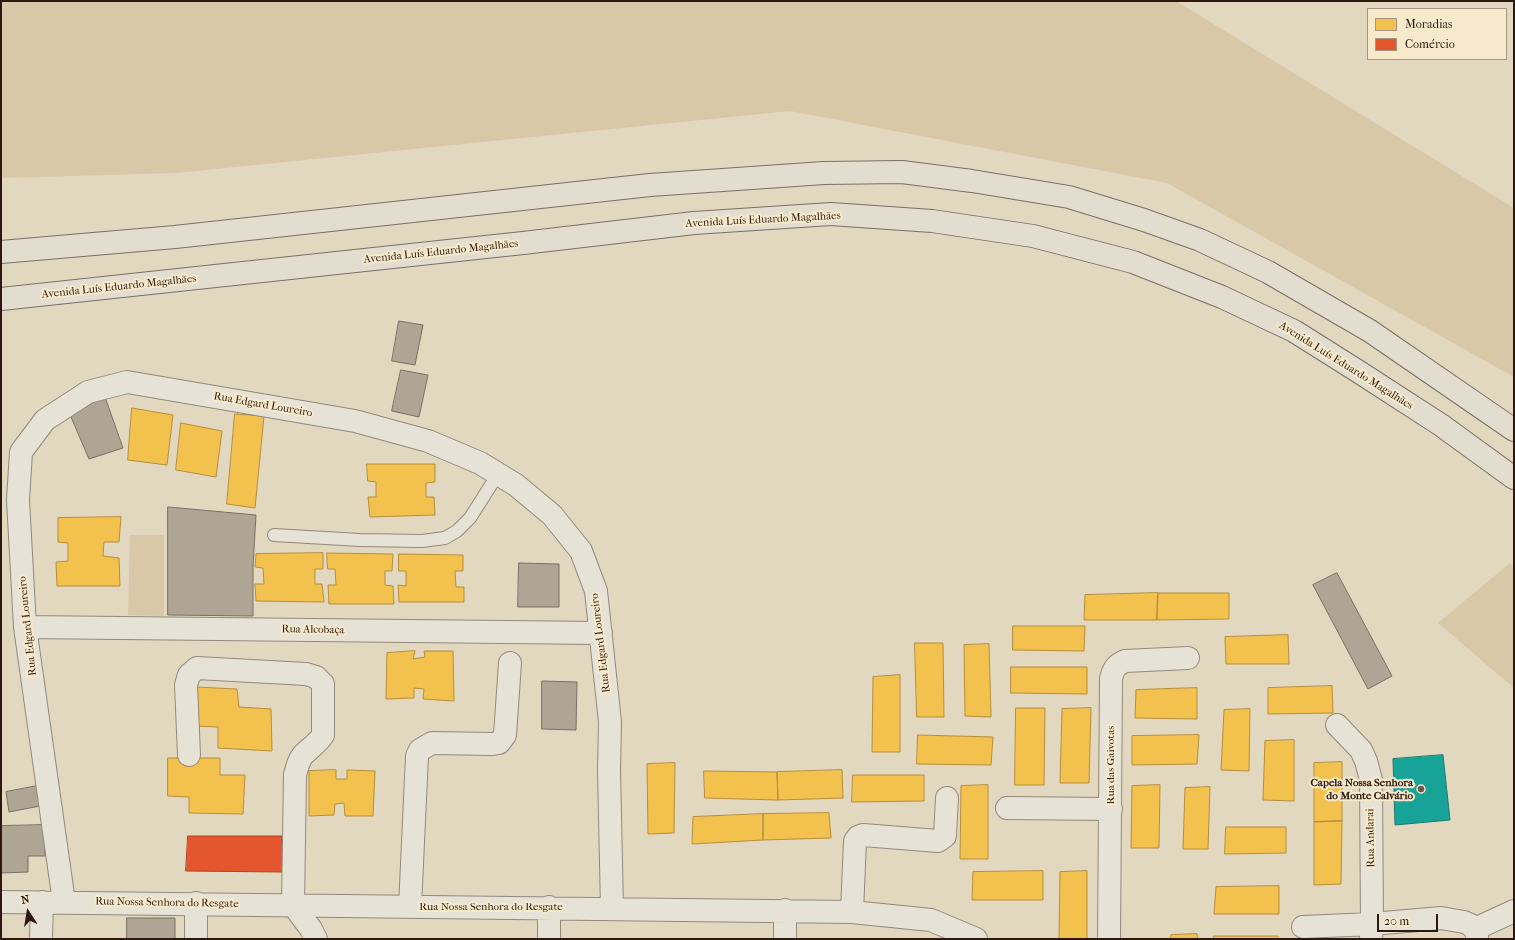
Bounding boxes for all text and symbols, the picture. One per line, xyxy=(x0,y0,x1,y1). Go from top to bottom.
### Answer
legend xyxy=(1367,8,1507,60)
text: Moradias xyxy=(1405,17,1453,31)
text: Comércio xyxy=(1405,37,1455,51)
street label: Avenida Luís Eduardo Magalhães xyxy=(685,209,841,231)
street label: Avenida Luís Eduardo Magalhães xyxy=(363,237,519,267)
street label: Avenida Luís Eduardo Magalhães xyxy=(41,272,197,302)
street label: Avenida Luís Eduardo Magalhães xyxy=(1277,319,1415,413)
street label: Rua Edgard Loureiro xyxy=(213,390,313,420)
street label: Rua Edgard Loureiro xyxy=(16,576,40,676)
street label: Rua Edgard Loureiro xyxy=(588,593,614,693)
street label: Rua Alcobaça xyxy=(282,623,344,637)
street label: Rua das Gaivotas xyxy=(1104,726,1118,804)
place label: Capela Nossa Senhora do Monte Calvário xyxy=(1310,776,1413,802)
marker: Capela Nossa Senhora do Monte Calvário xyxy=(1416,784,1426,794)
street label: Rua Andarai xyxy=(1364,808,1378,868)
north arrow xyxy=(8,892,48,932)
text: N xyxy=(20,893,31,907)
street label: Rua Nossa Senhora do Resgate xyxy=(95,895,239,911)
street label: Rua Nossa Senhora do Resgate xyxy=(419,900,563,914)
scale bar xyxy=(1379,906,1440,932)
text: 20 m xyxy=(1384,914,1409,928)

